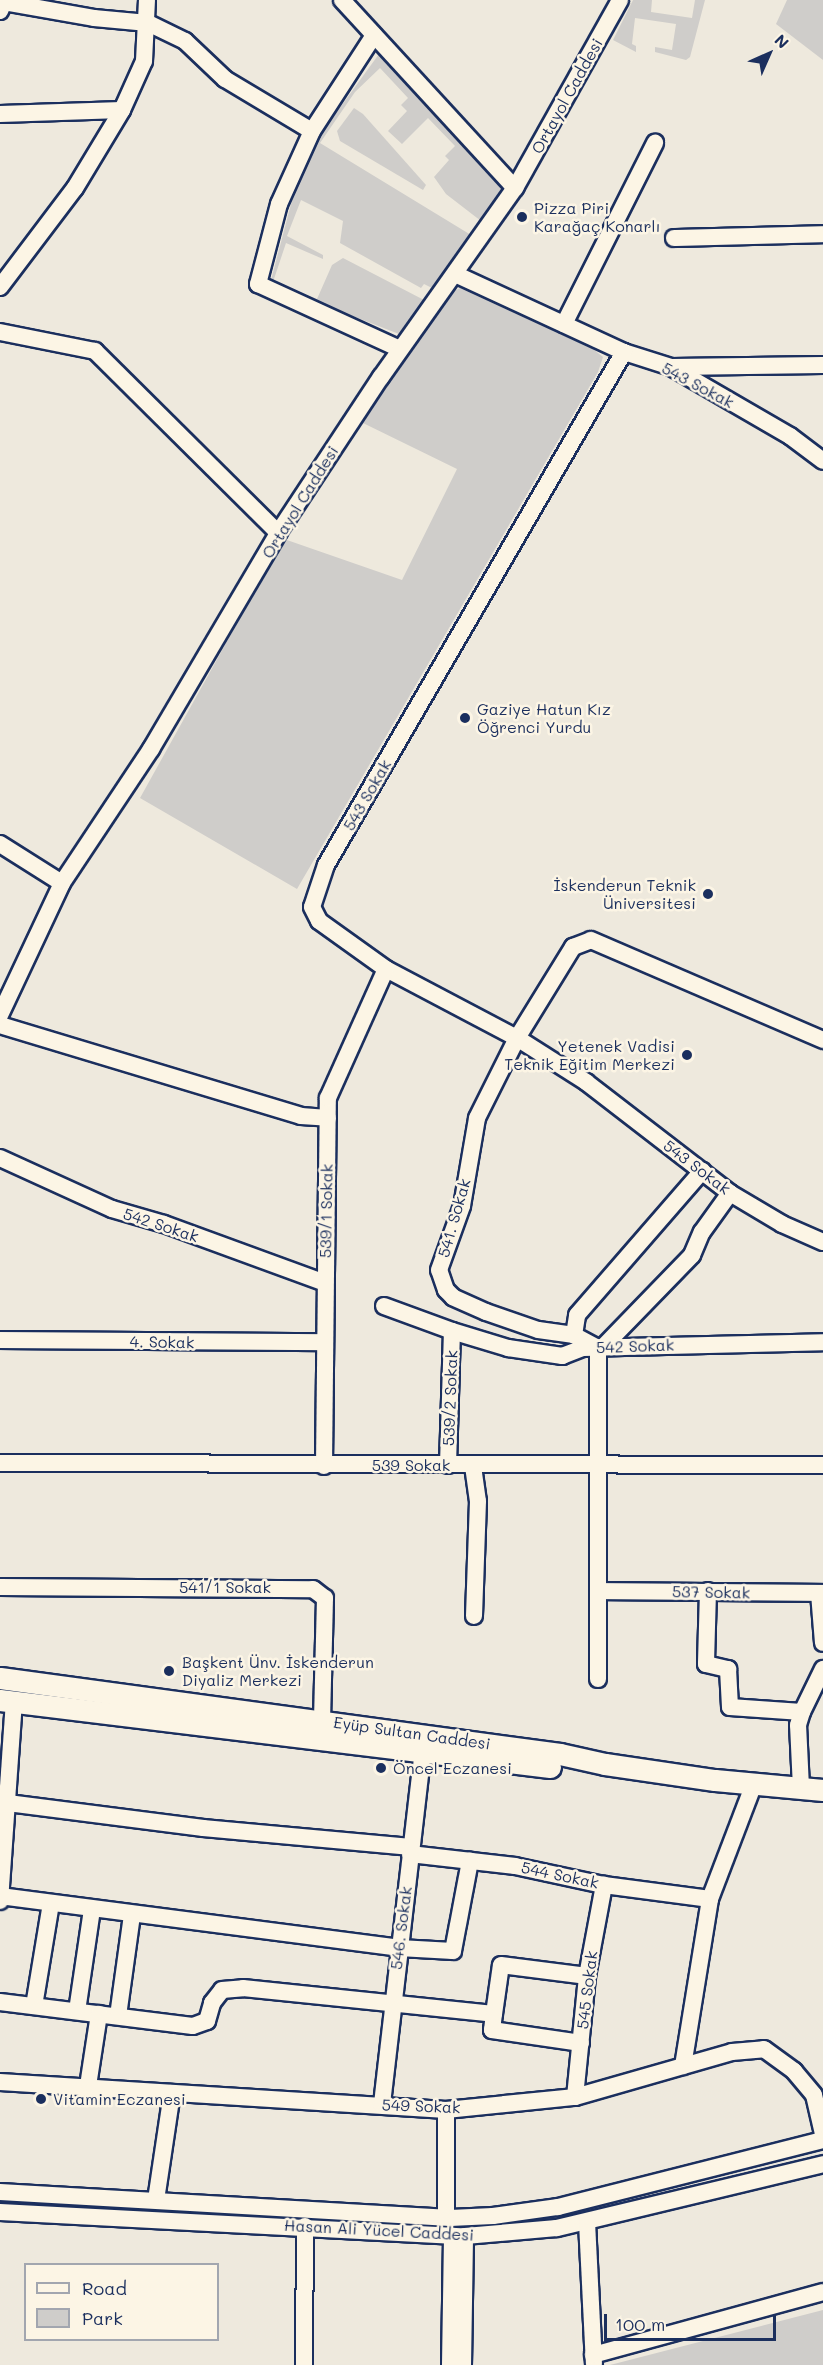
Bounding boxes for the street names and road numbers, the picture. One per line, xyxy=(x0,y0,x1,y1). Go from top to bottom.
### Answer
street label: Ortayol Caddesi xyxy=(527,35,607,157)
street label: 543 Sokak xyxy=(659,358,737,412)
street label: Ortayol Caddesi xyxy=(258,442,342,562)
street label: 543 Sokak xyxy=(339,756,395,834)
street label: 543 Sokak xyxy=(660,1136,734,1198)
street label: 539/1 Sokak xyxy=(316,1164,336,1258)
street label: 541. Sokak xyxy=(434,1176,474,1260)
street label: 542 Sokak xyxy=(121,1204,201,1246)
street label: 4. Sokak xyxy=(129,1332,195,1352)
street label: 542 Sokak xyxy=(596,1335,674,1357)
street label: 539/2 Sokak xyxy=(439,1350,461,1446)
street label: 539 Sokak xyxy=(372,1455,450,1475)
street label: 541/1 Sokak xyxy=(179,1577,271,1597)
street label: 537 Sokak xyxy=(672,1582,750,1602)
street label: Eyüp Sultan Caddesi xyxy=(332,1712,492,1754)
street label: 544 Sokak xyxy=(520,1857,600,1893)
street label: 546. Sokak xyxy=(386,1885,416,1971)
street label: 545 Sokak xyxy=(573,1950,601,2030)
street label: 549 Sokak xyxy=(381,2095,461,2117)
street label: Hasan Ali Yücel Caddesi xyxy=(284,2215,474,2245)

